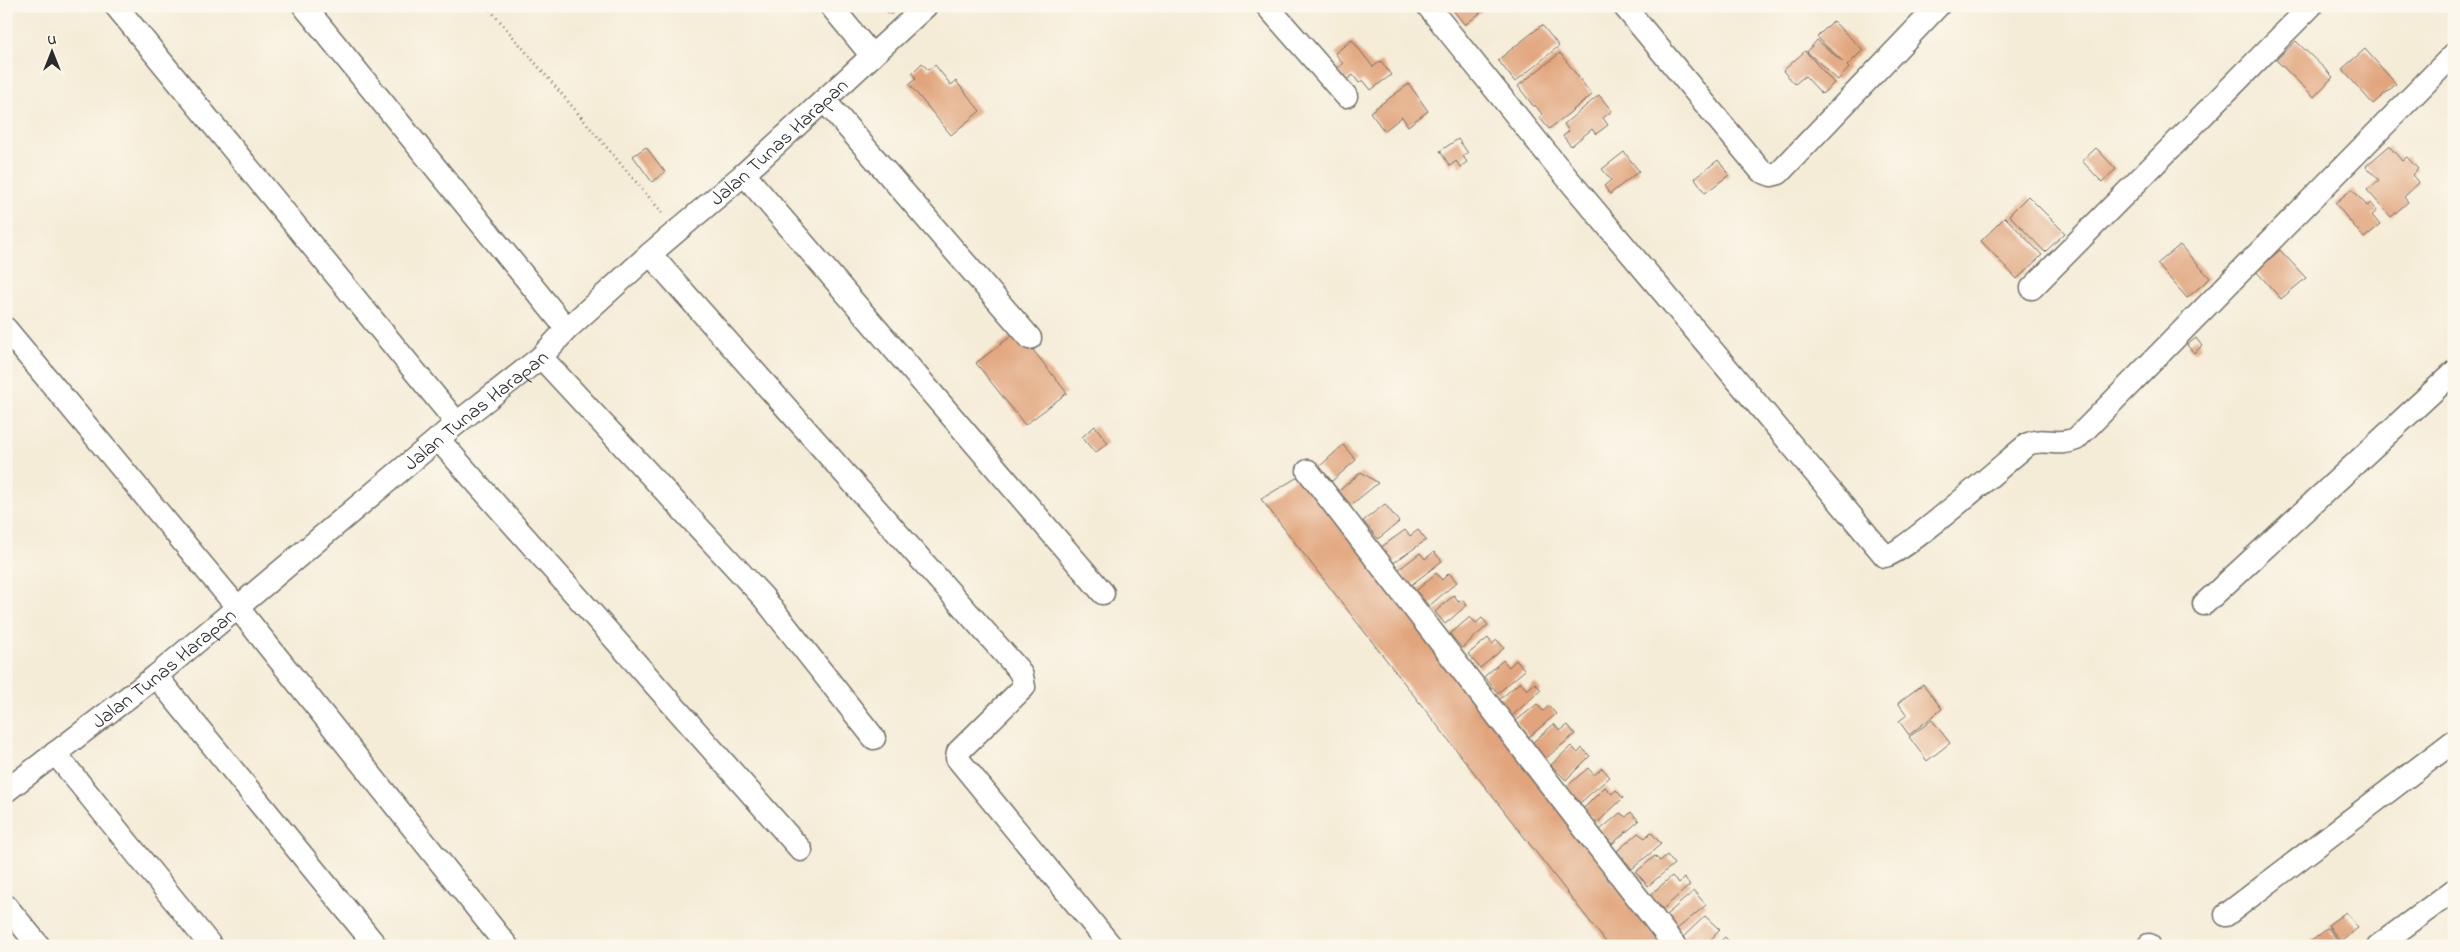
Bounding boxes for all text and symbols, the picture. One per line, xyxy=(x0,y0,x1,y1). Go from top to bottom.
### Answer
north arrow xyxy=(28,28,78,78)
text: U xyxy=(48,30,57,51)
street label: Jalan Tunas Harapan xyxy=(705,72,856,214)
street label: Jalan Tunas Harapan xyxy=(399,345,557,479)
street label: Jalan Tunas Harapan xyxy=(87,602,244,737)

